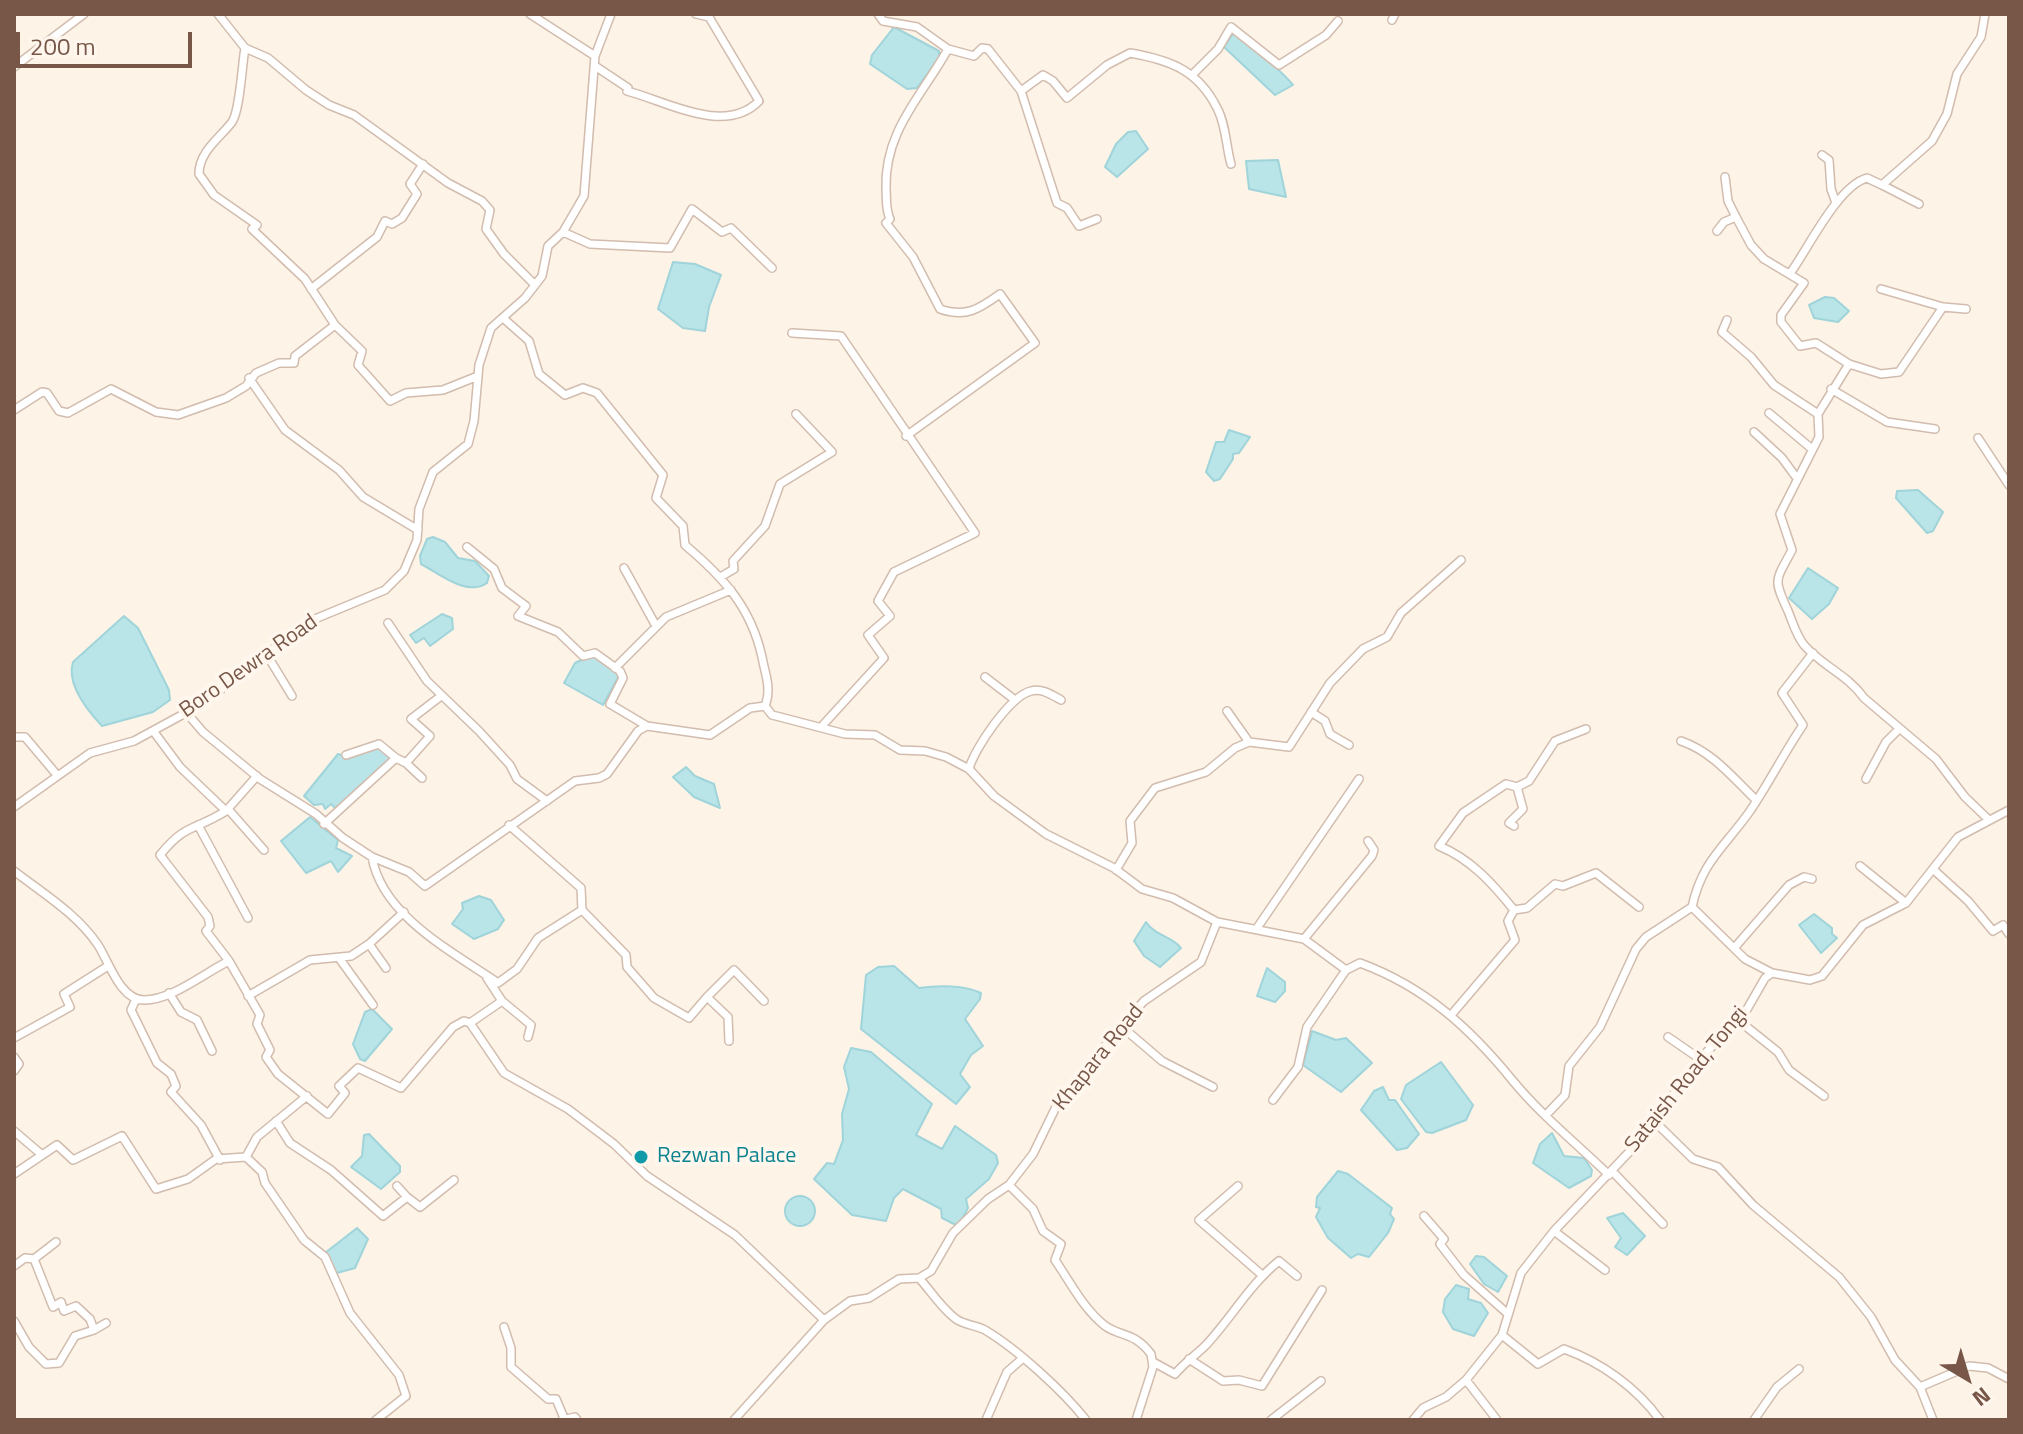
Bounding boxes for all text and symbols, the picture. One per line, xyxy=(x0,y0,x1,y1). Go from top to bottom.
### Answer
scale bar xyxy=(20,16,196,66)
text: 200 m xyxy=(30,28,96,64)
street label: Boro Dewra Road xyxy=(175,610,323,724)
street label: Khapara Road xyxy=(1048,1000,1150,1116)
street label: Sataish Road, Tongi xyxy=(1620,1002,1754,1158)
place label: Rezwan Palace xyxy=(657,1144,796,1170)
marker: Rezwan Palace xyxy=(632,1148,650,1166)
north arrow xyxy=(1927,1338,2007,1418)
text: N xyxy=(1965,1379,1998,1415)

